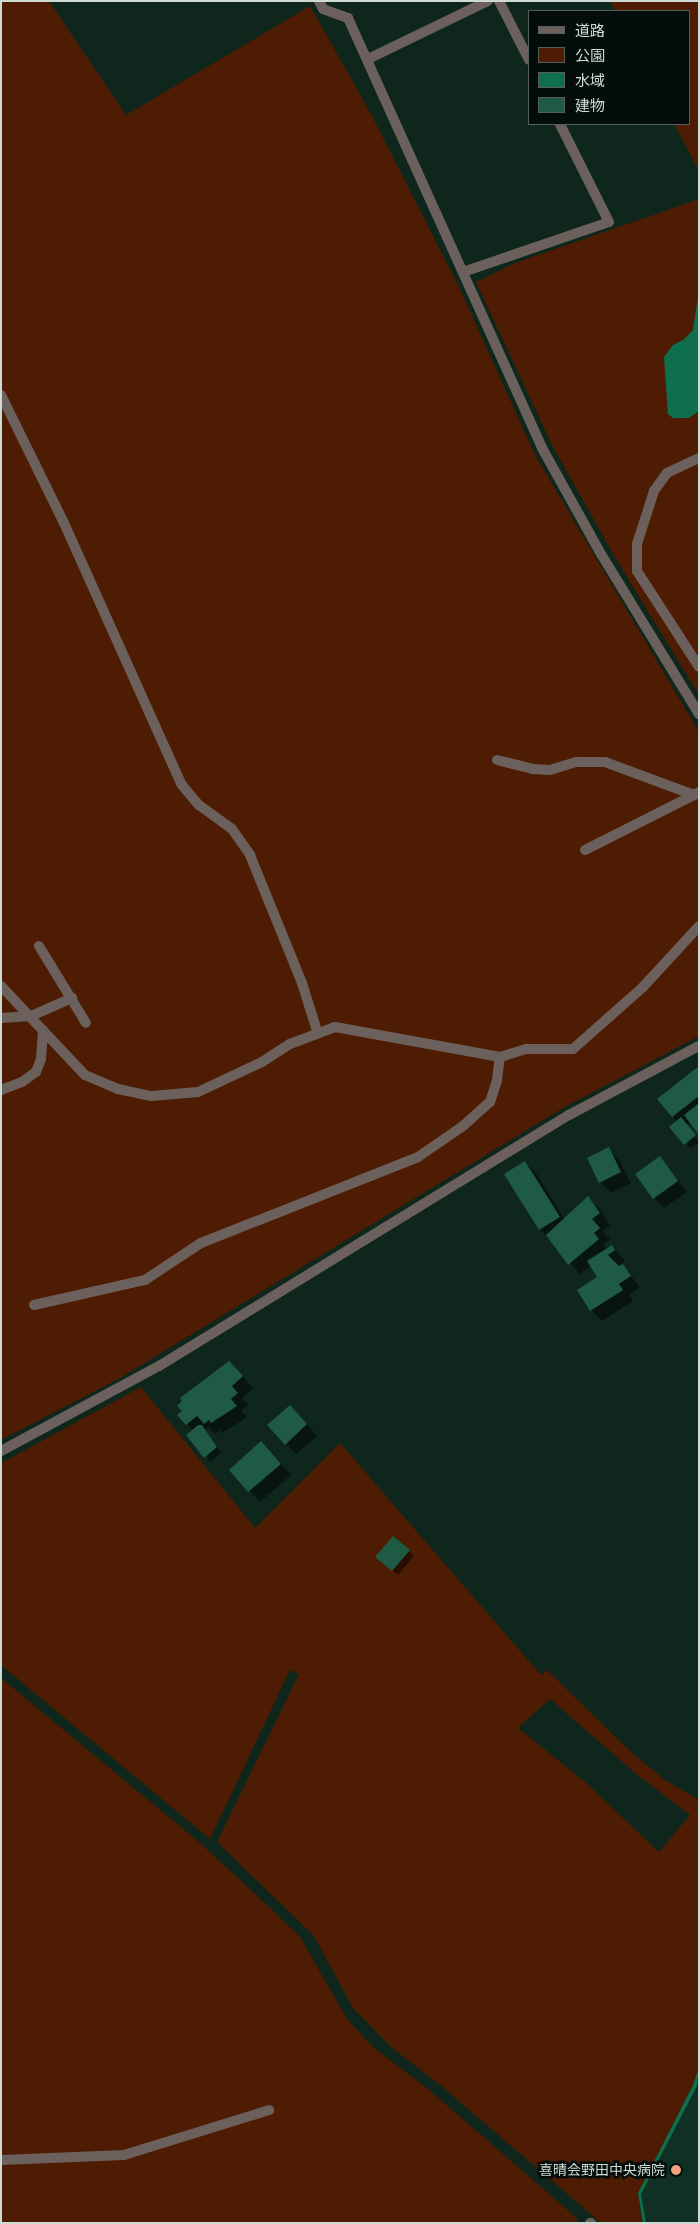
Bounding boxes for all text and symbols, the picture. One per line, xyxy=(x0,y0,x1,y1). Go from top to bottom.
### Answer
legend xyxy=(528,10,690,125)
text: 道路 xyxy=(575,21,605,40)
text: 公園 xyxy=(575,46,605,65)
text: 水域 xyxy=(575,71,605,90)
text: 建物 xyxy=(575,96,605,115)
place label: 喜晴会野田中央病院 xyxy=(539,2162,665,2178)
marker: 喜晴会野田中央病院 xyxy=(669,2163,683,2177)

